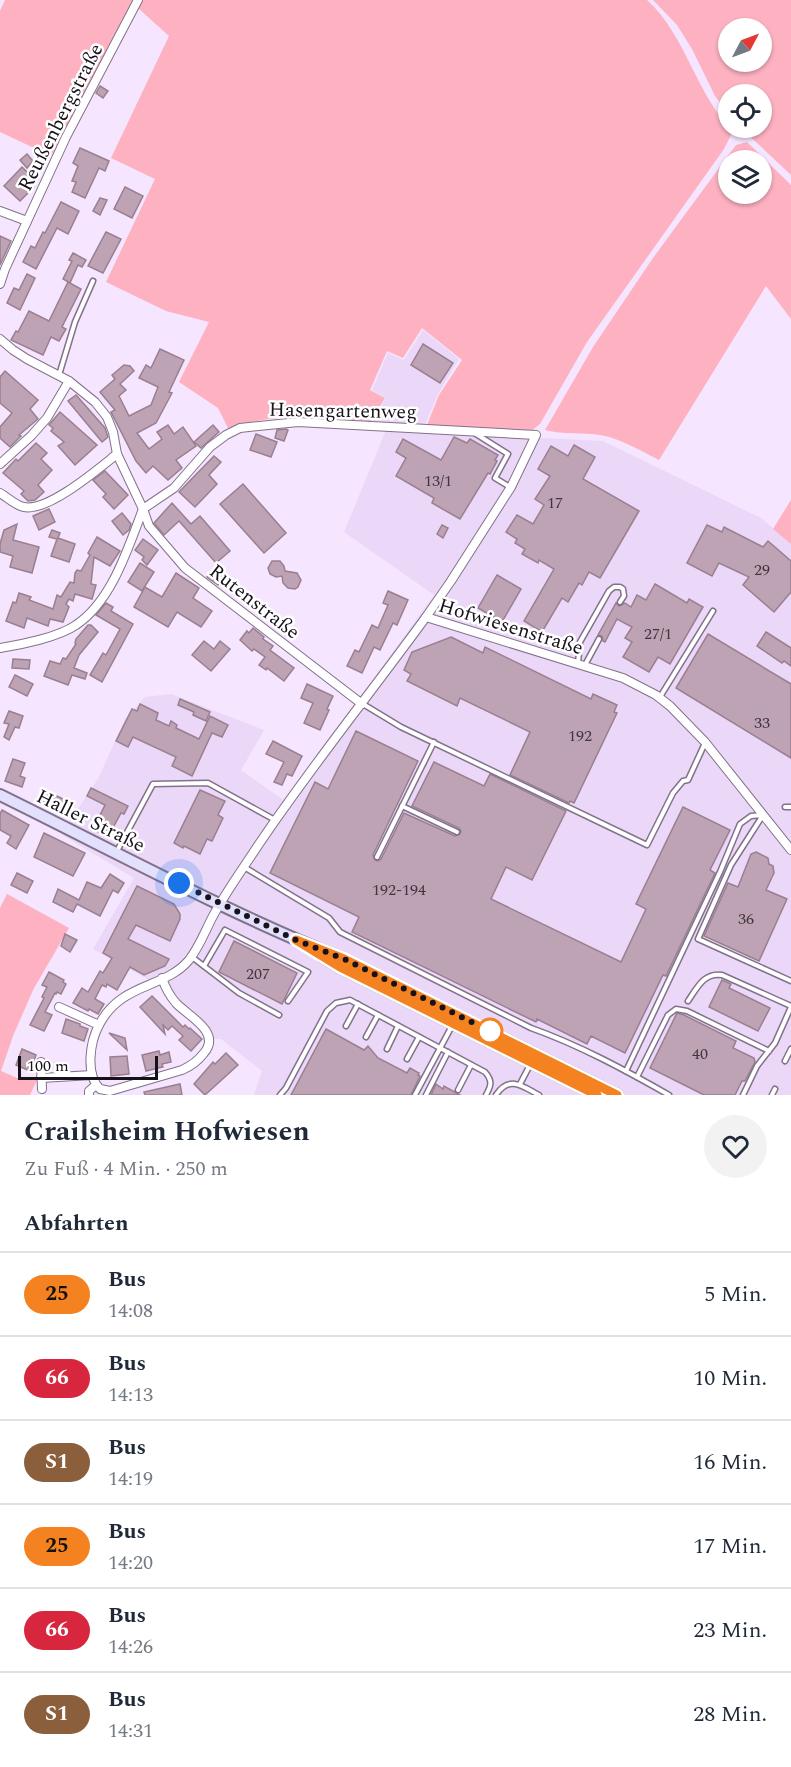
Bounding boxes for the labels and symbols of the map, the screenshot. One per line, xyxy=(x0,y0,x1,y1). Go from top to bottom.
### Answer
north arrow xyxy=(718,18,772,72)
street label: Reußenbergstraße xyxy=(11,38,111,197)
street label: Hasengartenweg xyxy=(269,395,417,427)
house number: 13/1 xyxy=(424,469,452,493)
house number: 17 xyxy=(547,491,563,515)
street label: Rutenstraße xyxy=(203,557,306,647)
house number: 29 xyxy=(754,558,770,582)
street label: Hofwiesenstraße xyxy=(435,591,587,663)
house number: 27/1 xyxy=(644,622,672,646)
house number: 33 xyxy=(754,711,770,735)
house number: 192 xyxy=(568,724,592,748)
street label: Haller Straße xyxy=(31,782,150,860)
your location xyxy=(164,868,194,898)
house number: 192-194 xyxy=(372,878,426,902)
house number: 36 xyxy=(738,907,754,931)
house number: 207 xyxy=(246,962,270,986)
unlabelled marker xyxy=(477,1018,503,1044)
house number: 40 xyxy=(692,1042,708,1066)
scale bar xyxy=(18,1053,158,1080)

